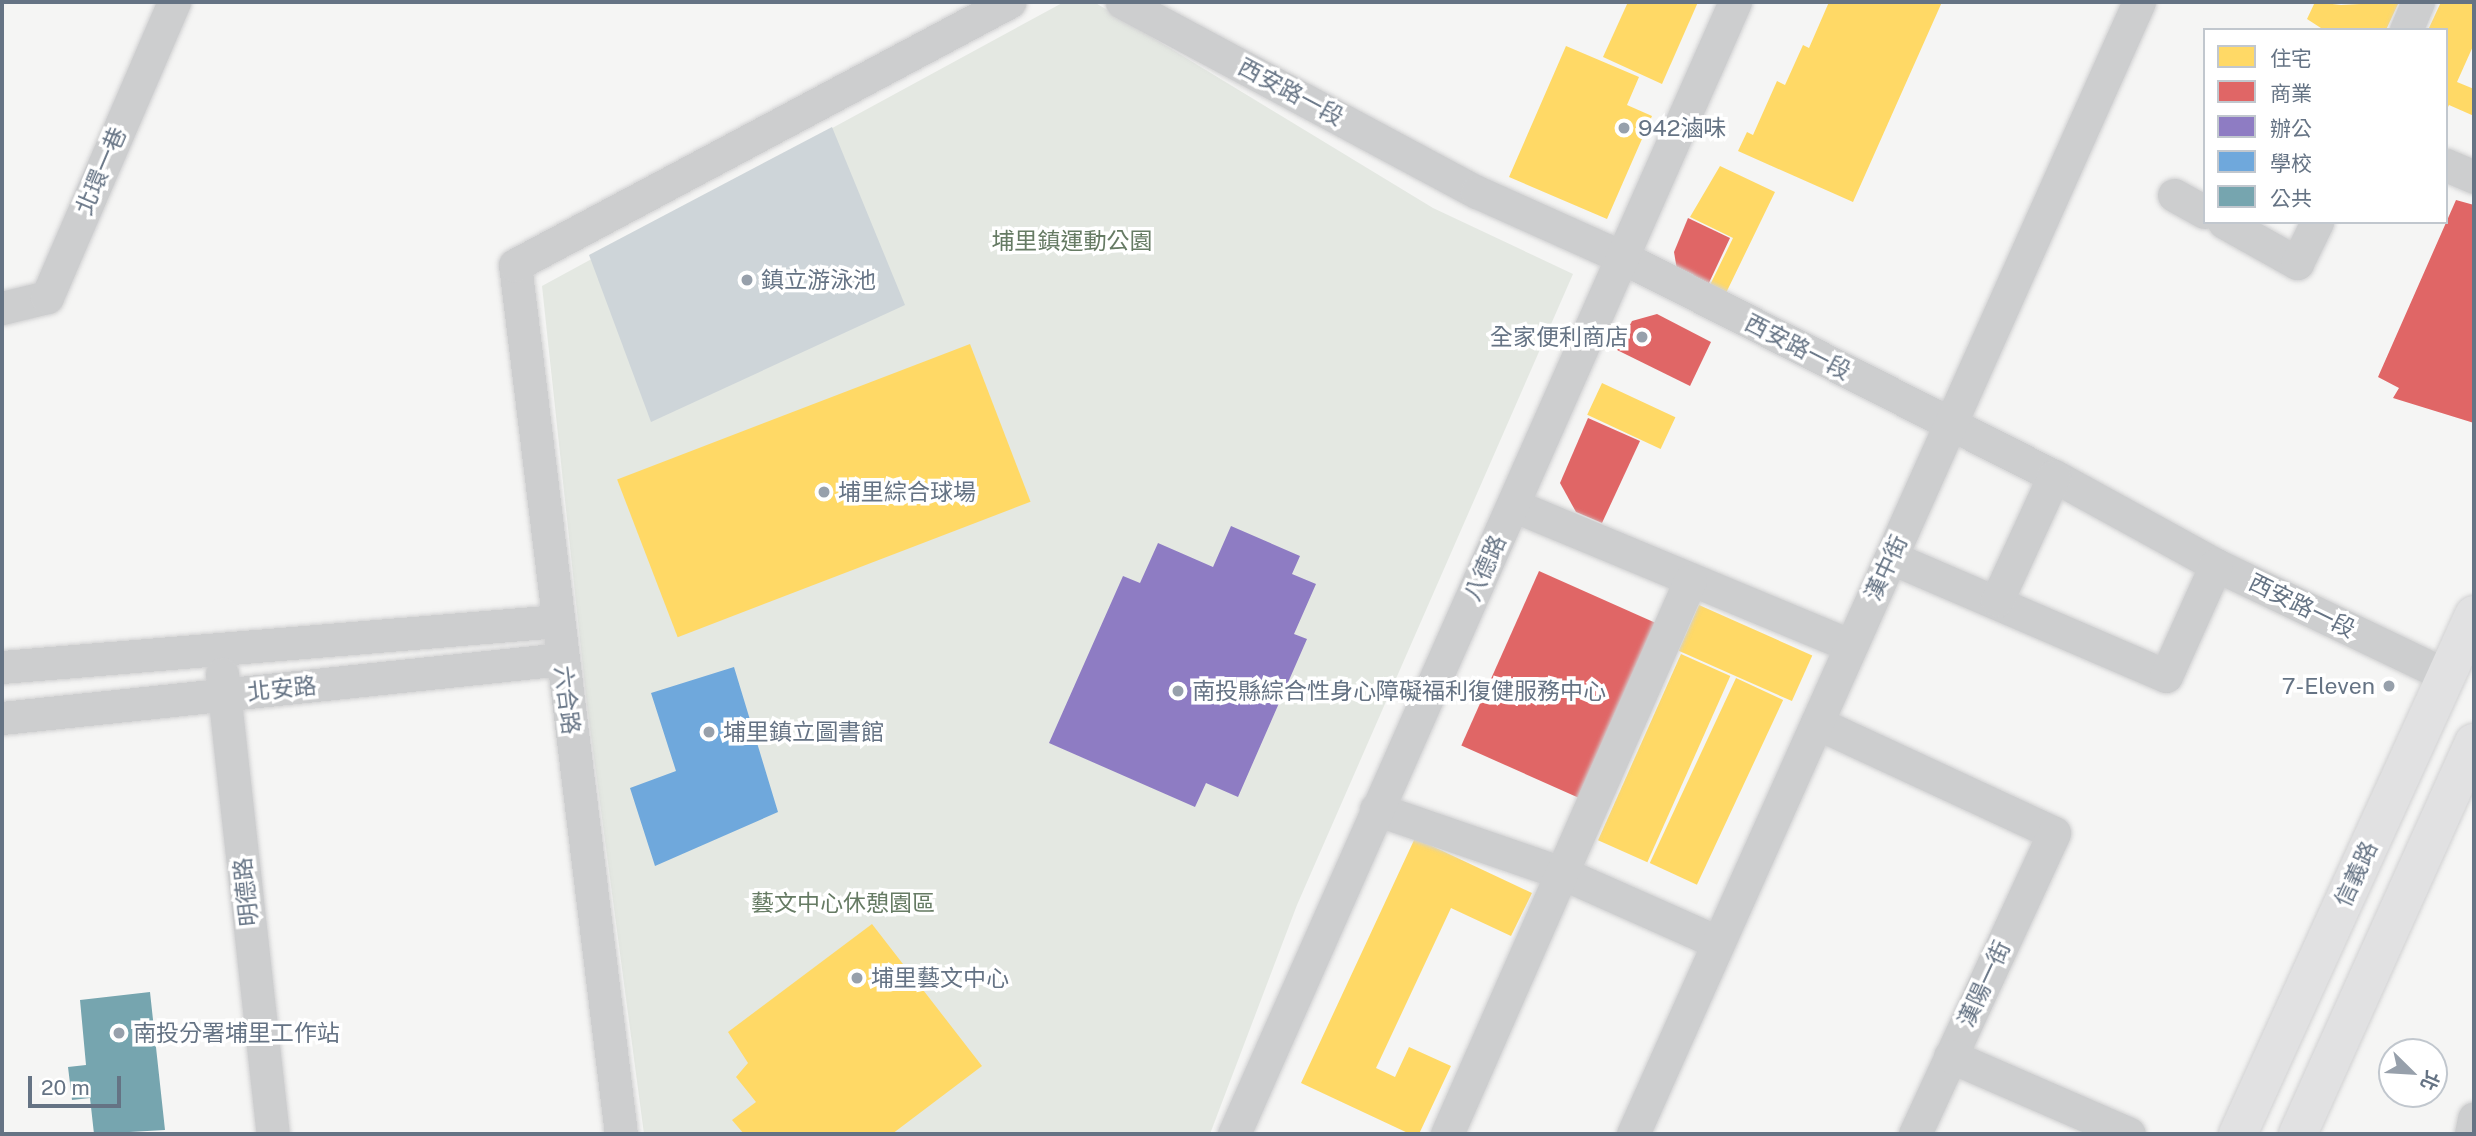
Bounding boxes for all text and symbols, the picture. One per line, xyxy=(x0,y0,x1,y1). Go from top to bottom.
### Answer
legend xyxy=(2203,28,2448,224)
text: 住宅 xyxy=(2270,46,2312,71)
street label: 西安路一段 xyxy=(1234,53,1348,131)
text: 商業 xyxy=(2270,81,2312,106)
place label: 942滷味 xyxy=(1638,114,1726,142)
text: 辦公 xyxy=(2270,116,2312,141)
marker: 942滷味 xyxy=(1616,120,1632,136)
street label: 北環一巷 xyxy=(70,123,132,219)
text: 學校 xyxy=(2270,151,2312,176)
text: 公共 xyxy=(2270,186,2312,211)
park label: 埔里鎮運動公園 xyxy=(992,227,1152,255)
place label: 鎮立游泳池 xyxy=(761,266,876,294)
marker: 鎮立游泳池 xyxy=(739,272,755,288)
street label: 西安路一段 xyxy=(1741,309,1855,385)
place label: 全家便利商店 xyxy=(1490,323,1628,351)
marker: 全家便利商店 xyxy=(1634,329,1650,345)
place label: 埔里綜合球場 xyxy=(838,478,976,506)
marker: 埔里綜合球場 xyxy=(816,484,832,500)
street label: 八德路 xyxy=(1458,531,1512,605)
street label: 漢中街 xyxy=(1859,531,1913,605)
street label: 西安路一段 xyxy=(2244,568,2360,644)
street label: 六合路 xyxy=(549,664,585,736)
street label: 北安路 xyxy=(246,672,318,706)
place label: 7-Eleven xyxy=(2282,672,2375,700)
place label: 南投縣綜合性身心障礙福利復健服務中心 xyxy=(1192,677,1606,705)
marker: 7-Eleven xyxy=(2381,678,2397,694)
marker: 南投縣綜合性身心障礙福利復健服務中心 xyxy=(1170,683,1186,699)
place label: 埔里鎮立圖書館 xyxy=(723,718,884,746)
marker: 埔里鎮立圖書館 xyxy=(701,724,717,740)
street label: 信義路 xyxy=(2329,837,2383,911)
street label: 明德路 xyxy=(229,856,263,928)
park label: 藝文中心休憩園區 xyxy=(751,889,935,917)
street label: 漢陽一街 xyxy=(1952,936,2016,1032)
place label: 埔里藝文中心 xyxy=(871,964,1009,992)
marker: 埔里藝文中心 xyxy=(849,970,865,986)
place label: 南投分署埔里工作站 xyxy=(133,1019,340,1047)
marker: 南投分署埔里工作站 xyxy=(111,1025,127,1041)
north arrow xyxy=(2378,1038,2448,1108)
scale bar xyxy=(32,1062,124,1106)
text: 北 xyxy=(2416,1068,2444,1094)
text: 20 m xyxy=(41,1075,90,1100)

